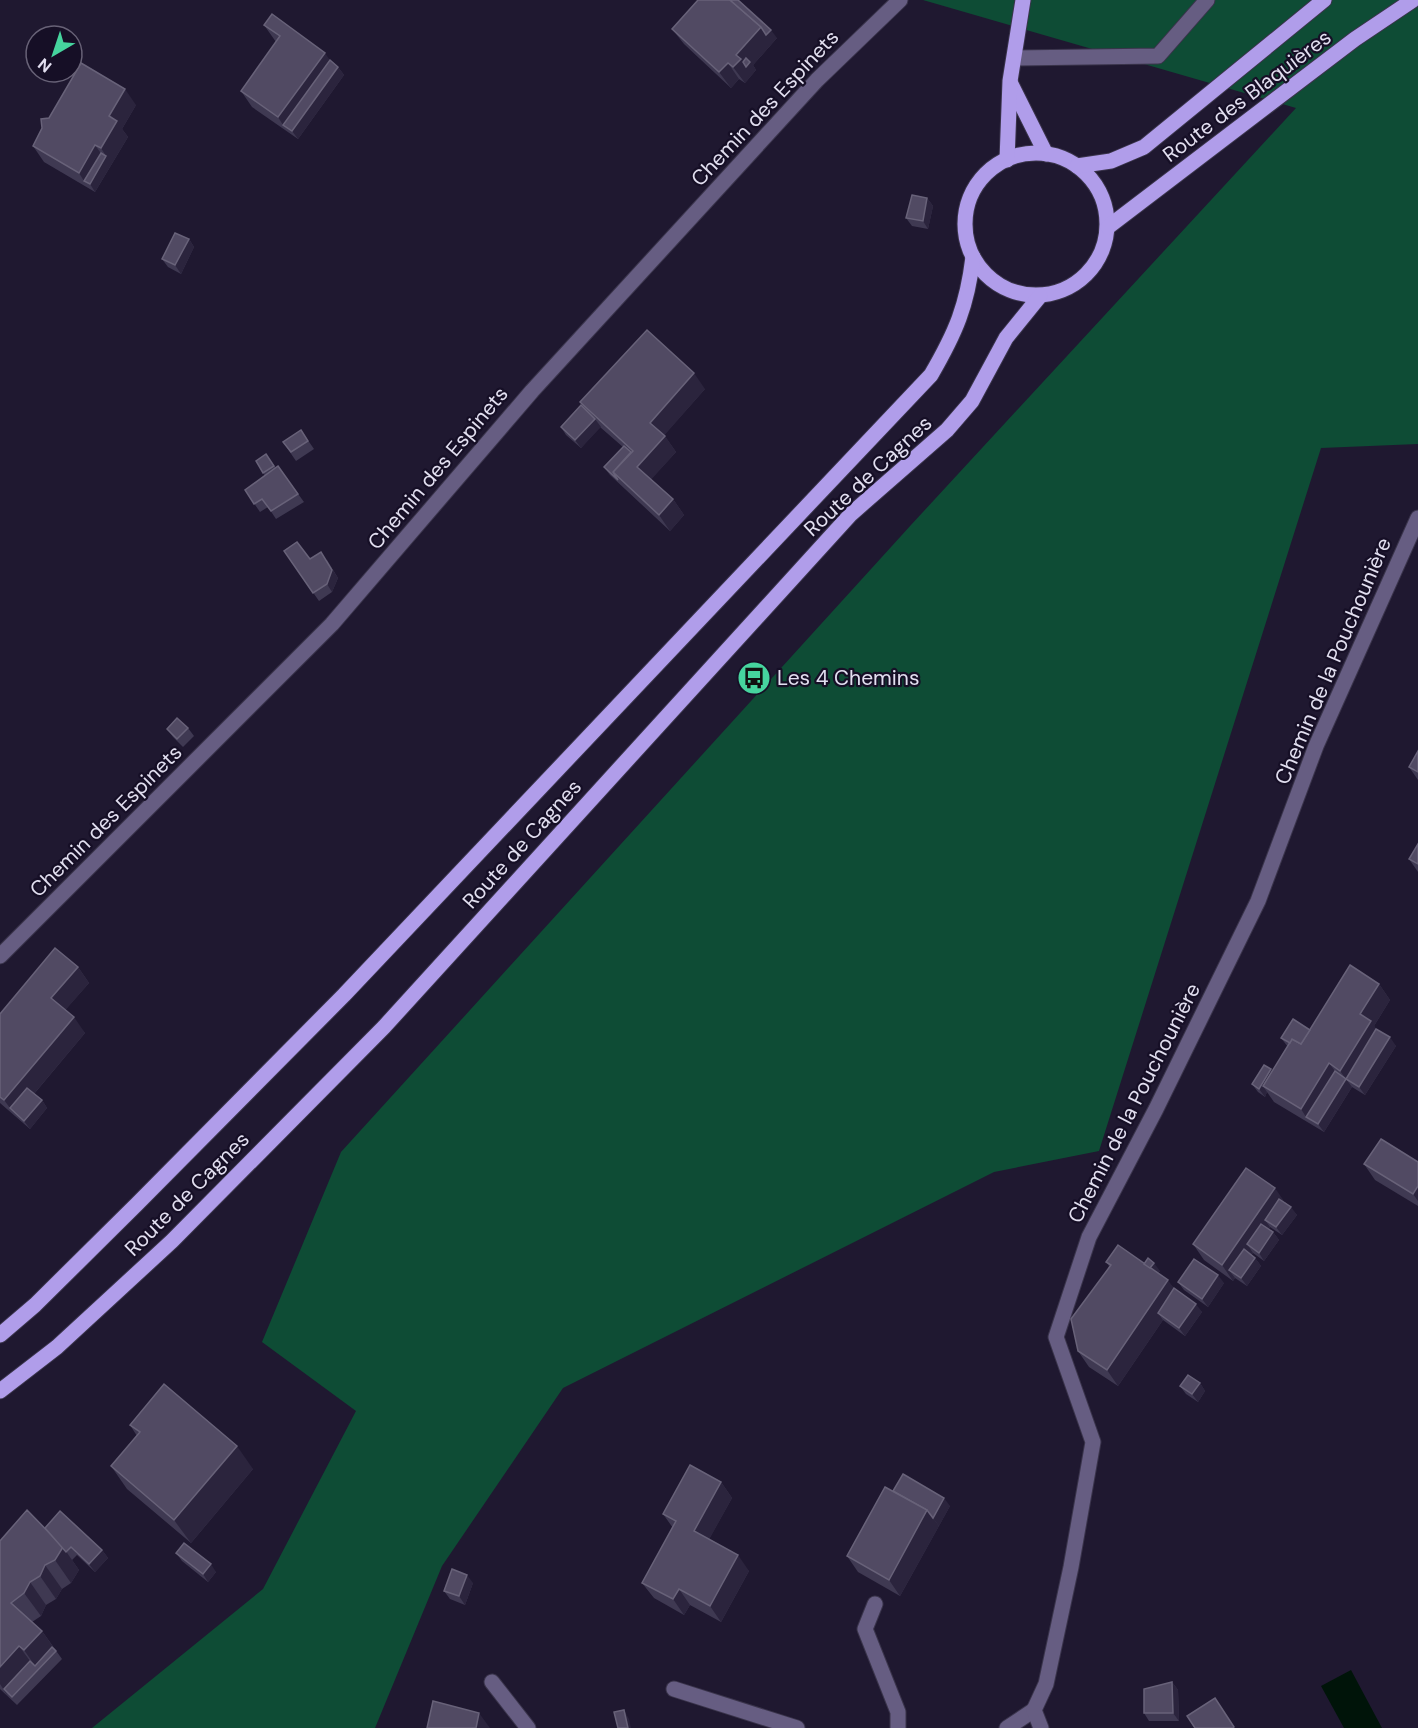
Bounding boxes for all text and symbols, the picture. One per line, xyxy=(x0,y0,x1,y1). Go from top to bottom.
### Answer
street label: Route des Blaquières xyxy=(1157,23,1337,169)
north arrow xyxy=(24,24,84,84)
street label: Chemin des Espinets xyxy=(685,24,845,192)
text: N xyxy=(34,53,56,77)
street label: Chemin des Espinets xyxy=(361,381,515,555)
street label: Route de Cagnes xyxy=(798,409,938,543)
street label: Chemin de la Pouchounière xyxy=(1268,533,1398,789)
bus stop icon: Les 4 Chemins xyxy=(736,660,772,696)
place label: Les 4 Chemins xyxy=(777,664,919,692)
street label: Chemin des Espinets xyxy=(24,739,188,903)
street label: Route de Cagnes xyxy=(456,773,588,915)
street label: Chemin de la Pouchounière xyxy=(1061,978,1207,1228)
street label: Route de Cagnes xyxy=(119,1126,255,1262)

